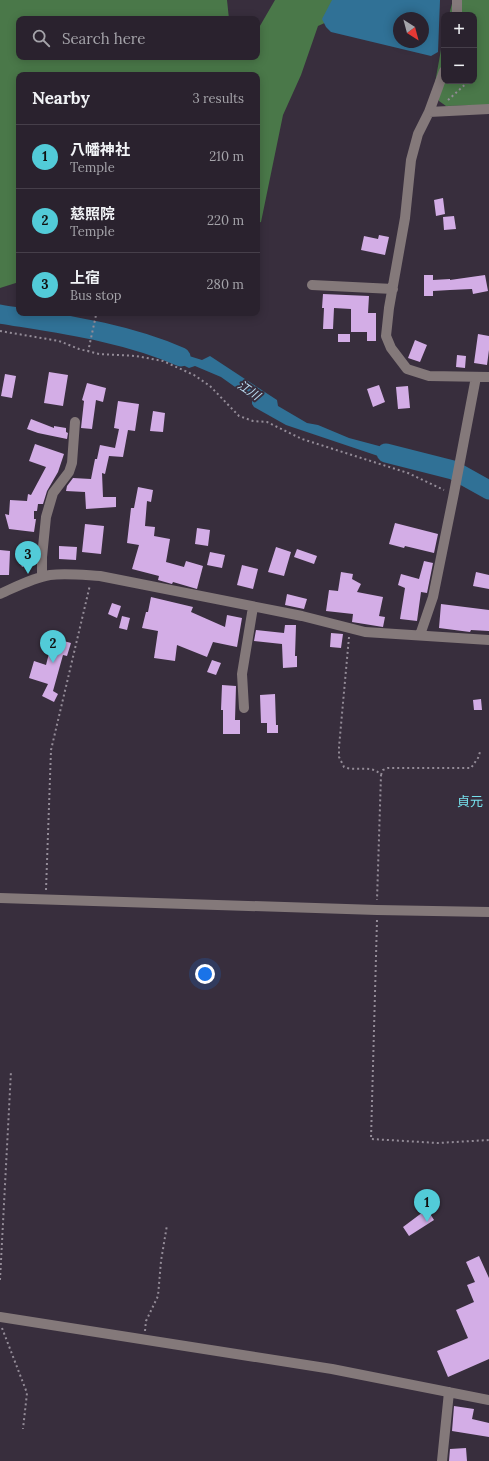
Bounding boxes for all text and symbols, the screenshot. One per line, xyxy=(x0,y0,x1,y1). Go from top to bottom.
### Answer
north arrow xyxy=(393,12,429,48)
map controls xyxy=(441,12,477,84)
button: + xyxy=(441,12,477,48)
search box xyxy=(16,16,260,60)
icon: search xyxy=(30,27,52,49)
text: Search here xyxy=(62,29,145,48)
button: − xyxy=(441,48,477,84)
text: Nearby xyxy=(32,87,90,109)
text: 3 results xyxy=(192,90,244,107)
text: 八幡神社 xyxy=(70,140,130,159)
text: 1 xyxy=(42,148,48,165)
text: 210 m xyxy=(209,148,244,165)
text: Temple xyxy=(70,159,115,176)
text: 慈照院 xyxy=(70,204,115,223)
text: 2 xyxy=(42,212,48,229)
text: 220 m xyxy=(207,212,244,229)
text: Temple xyxy=(70,223,115,240)
text: 上宿 xyxy=(70,268,100,287)
text: 3 xyxy=(41,276,49,293)
text: 280 m xyxy=(207,276,244,293)
text: Bus stop xyxy=(70,287,122,304)
water label: 江川 xyxy=(235,377,265,404)
pin: 3 xyxy=(15,541,41,574)
pin: 2 xyxy=(40,630,66,663)
district label: 貞元 xyxy=(457,793,483,810)
your location xyxy=(195,964,215,984)
pin: 1 xyxy=(414,1189,440,1222)

